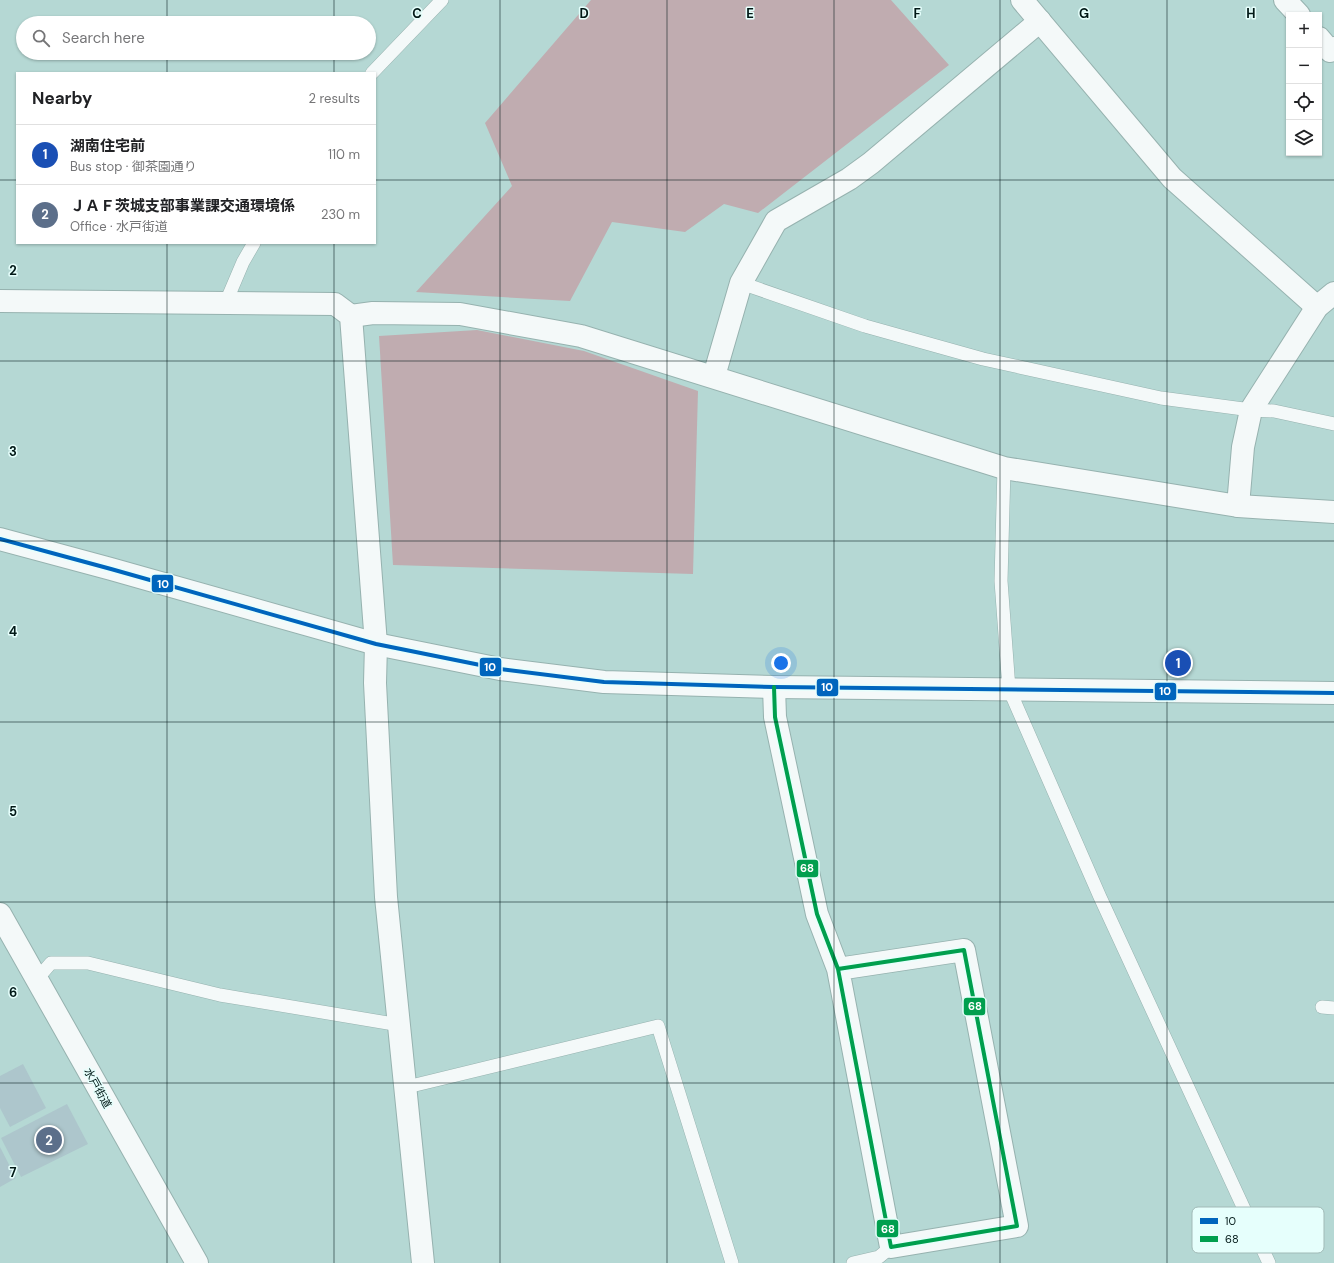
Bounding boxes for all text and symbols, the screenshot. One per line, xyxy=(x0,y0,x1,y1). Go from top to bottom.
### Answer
text: C xyxy=(412,5,422,22)
text: D xyxy=(579,5,589,22)
text: E xyxy=(746,5,754,22)
text: F xyxy=(913,5,921,22)
text: G xyxy=(1079,5,1089,22)
text: H xyxy=(1246,5,1256,22)
map controls xyxy=(1286,12,1322,156)
button: + xyxy=(1286,12,1322,48)
search box xyxy=(16,16,376,60)
icon: search xyxy=(30,27,52,49)
text: Search here xyxy=(62,28,145,48)
button: − xyxy=(1286,48,1322,84)
button: locate xyxy=(1286,84,1322,120)
text: Nearby xyxy=(32,87,92,109)
text: 2 results xyxy=(309,90,360,107)
button: layers xyxy=(1286,120,1322,156)
text: 湖南住宅前 xyxy=(70,136,145,156)
text: 1 xyxy=(43,146,47,163)
text: 110 m xyxy=(328,146,360,163)
text: Bus stop · 御茶園通り xyxy=(70,158,197,175)
text: ＪＡＦ茨城支部事業課交通環境係 xyxy=(70,196,295,216)
text: 2 xyxy=(41,206,49,223)
text: 230 m xyxy=(321,206,360,223)
text: Office · 水戸街道 xyxy=(70,218,168,235)
text: 2 xyxy=(9,262,17,279)
text: 3 xyxy=(9,443,17,460)
line badge: 10 xyxy=(151,574,174,593)
text: 10 xyxy=(157,577,169,591)
text: 4 xyxy=(9,623,17,640)
pin: 1 xyxy=(1165,648,1191,678)
your location xyxy=(771,653,791,673)
line badge: 10 xyxy=(479,657,502,677)
text: 10 xyxy=(484,660,496,674)
line badge: 10 xyxy=(816,678,839,697)
text: 10 xyxy=(821,680,833,694)
line badge: 10 xyxy=(1154,682,1177,701)
text: 10 xyxy=(1159,684,1171,698)
text: 5 xyxy=(9,803,17,820)
line badge: 68 xyxy=(796,859,819,878)
text: 68 xyxy=(800,861,814,875)
text: 6 xyxy=(9,984,17,1001)
line badge: 68 xyxy=(963,997,986,1016)
text: 68 xyxy=(968,999,982,1013)
street label: 水戸街道 xyxy=(81,1065,115,1111)
pin: 2 xyxy=(36,1125,62,1155)
text: 7 xyxy=(10,1164,17,1181)
legend xyxy=(1192,1207,1324,1253)
text: 10 xyxy=(1225,1214,1236,1228)
line badge: 68 xyxy=(876,1219,899,1238)
text: 68 xyxy=(881,1222,895,1236)
text: 68 xyxy=(1225,1232,1239,1246)

